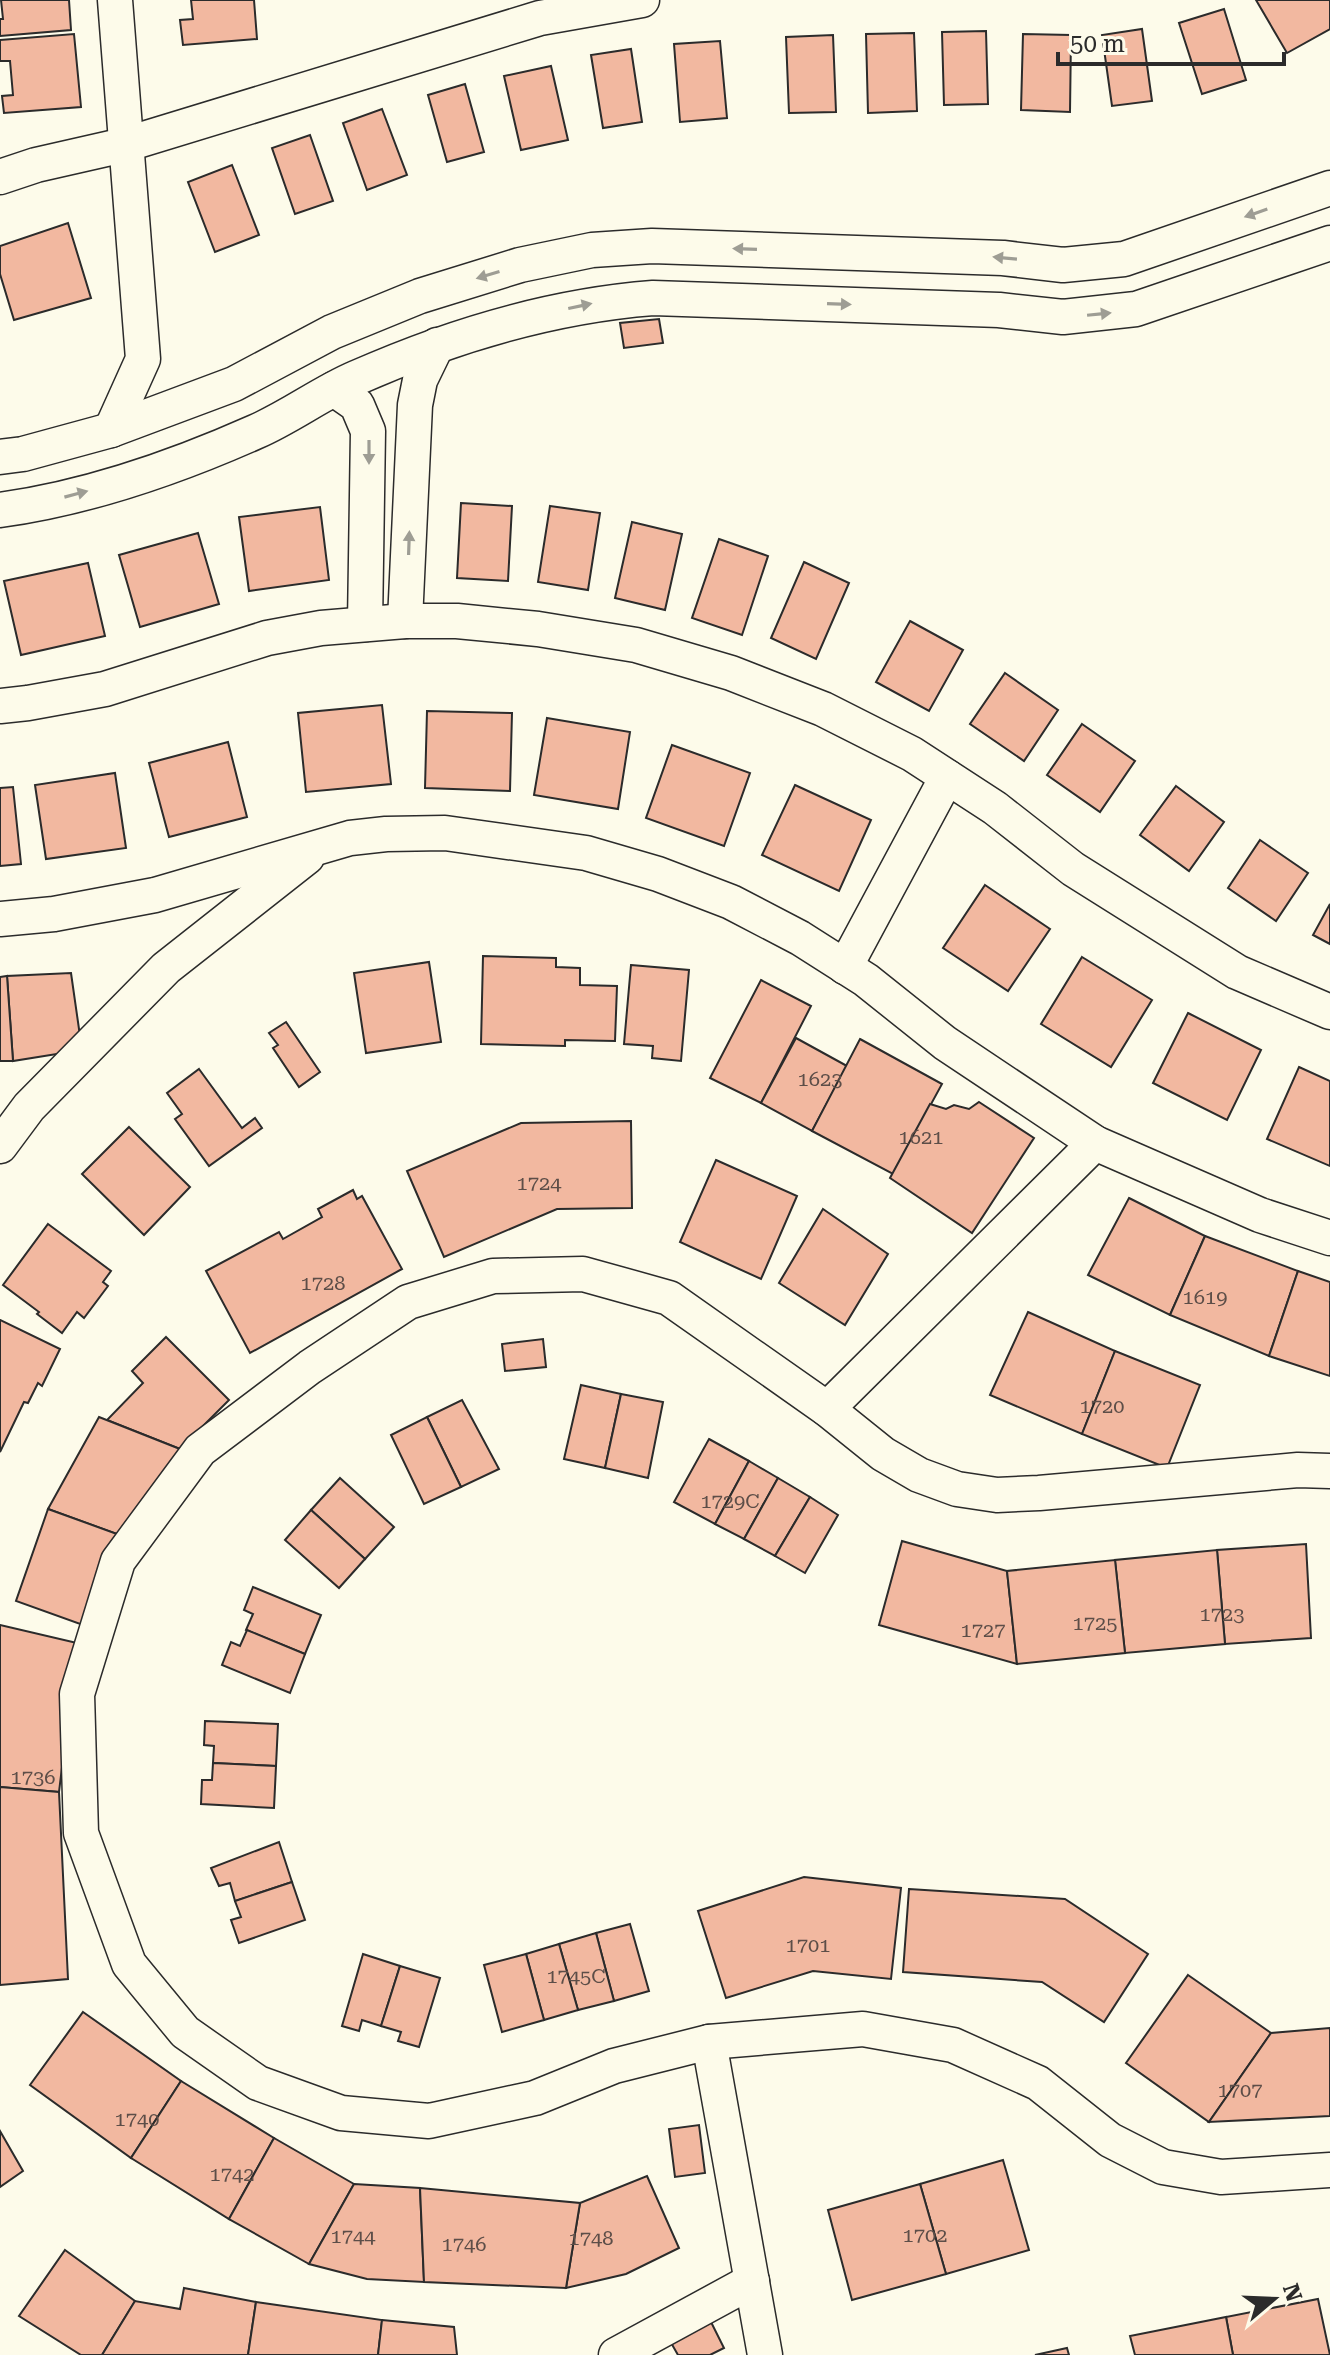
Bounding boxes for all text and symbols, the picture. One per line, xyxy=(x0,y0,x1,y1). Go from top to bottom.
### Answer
scale bar xyxy=(1058,16,1284,66)
text: 50 m xyxy=(1070,30,1125,58)
one-way arrow xyxy=(1244,208,1268,220)
one-way arrow xyxy=(732,243,757,256)
one-way arrow xyxy=(992,252,1017,265)
one-way arrow xyxy=(476,269,500,282)
one-way arrow xyxy=(827,298,852,311)
one-way arrow xyxy=(568,299,593,312)
one-way arrow xyxy=(1087,307,1112,320)
one-way arrow xyxy=(363,440,375,465)
one-way arrow xyxy=(64,487,89,499)
one-way arrow xyxy=(402,530,415,555)
house number: 1623 xyxy=(798,1067,842,1091)
house number: 1621 xyxy=(899,1125,943,1149)
house number: 1724 xyxy=(517,1171,562,1195)
house number: 1728 xyxy=(301,1271,345,1295)
house number: 1619 xyxy=(1183,1285,1227,1309)
house number: 1720 xyxy=(1080,1394,1124,1418)
house number: 1729C xyxy=(700,1489,760,1513)
house number: 1723 xyxy=(1200,1602,1244,1626)
house number: 1725 xyxy=(1073,1611,1117,1635)
house number: 1727 xyxy=(961,1618,1005,1642)
house number: 1736 xyxy=(11,1765,55,1789)
house number: 1701 xyxy=(786,1933,830,1957)
house number: 1745C xyxy=(546,1964,606,1988)
house number: 1707 xyxy=(1218,2078,1262,2102)
house number: 1740 xyxy=(115,2107,159,2131)
house number: 1742 xyxy=(210,2162,254,2186)
house number: 1702 xyxy=(903,2223,947,2247)
house number: 1744 xyxy=(331,2224,376,2248)
house number: 1748 xyxy=(569,2226,613,2250)
house number: 1746 xyxy=(442,2232,486,2256)
north arrow xyxy=(1234,2259,1314,2339)
text: N xyxy=(1278,2281,1307,2305)

